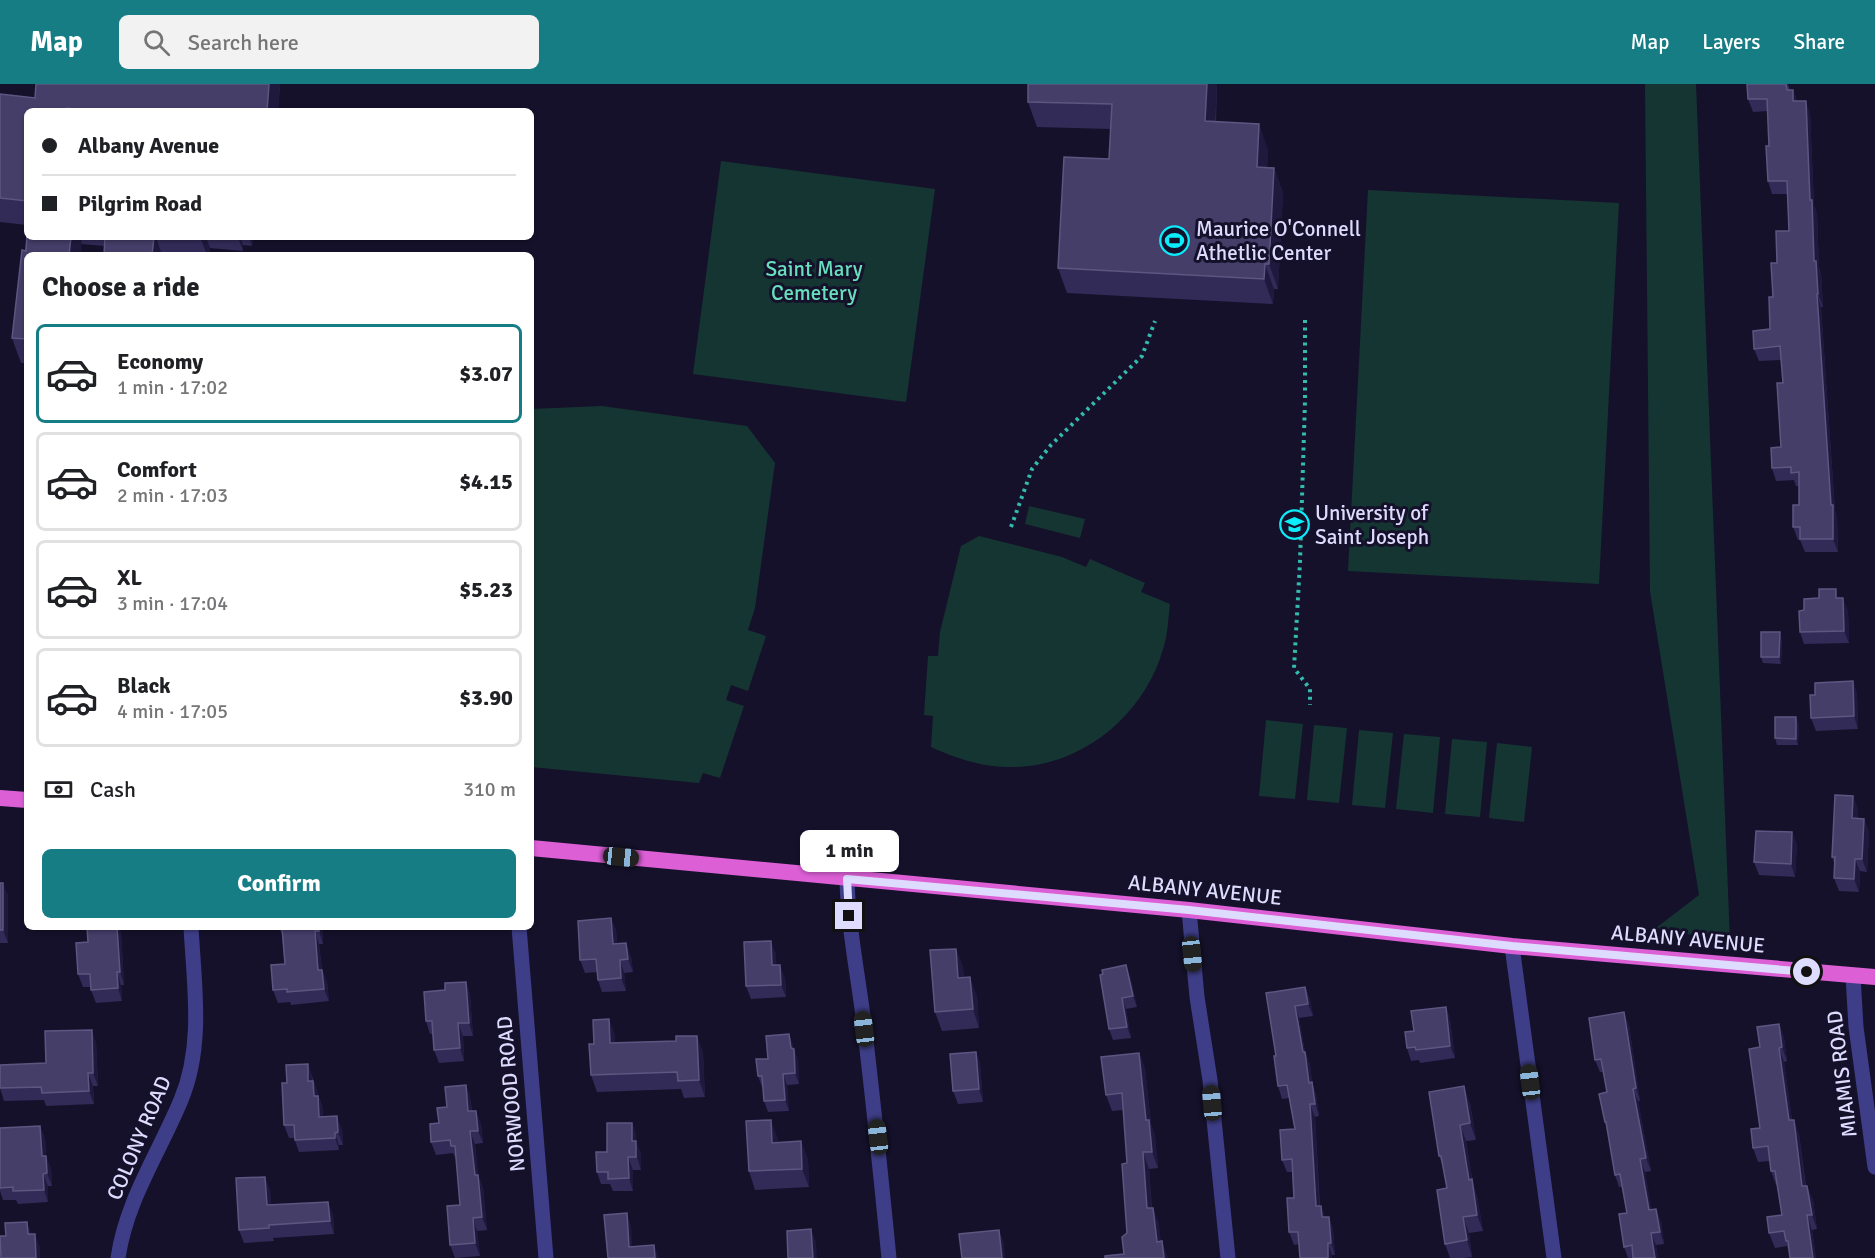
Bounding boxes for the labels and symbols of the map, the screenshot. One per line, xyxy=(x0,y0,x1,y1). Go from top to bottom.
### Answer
place label: Maurice O'Connell Athetlic Center xyxy=(1196,216,1361,266)
sports icon: Maurice O'Connell Athetlic Center xyxy=(1159,225,1191,257)
park label: Saint Mary Cemetery xyxy=(765,256,863,306)
place label: University of Saint Joseph xyxy=(1315,500,1429,550)
school or university icon: University of Saint Joseph xyxy=(1278,509,1310,541)
callout: 1 min xyxy=(800,829,898,871)
car xyxy=(602,846,640,868)
street label: ALBANY AVENUE xyxy=(1127,869,1283,911)
route end xyxy=(835,902,862,929)
street label: ALBANY AVENUE xyxy=(1610,919,1766,959)
car xyxy=(1181,935,1203,973)
route start xyxy=(1793,958,1820,985)
street label: MIAMIS ROAD xyxy=(1821,1009,1863,1139)
car xyxy=(853,1010,875,1048)
street label: NORWOOD ROAD xyxy=(491,1015,531,1173)
car xyxy=(1519,1063,1541,1101)
street label: COLONY ROAD xyxy=(101,1072,177,1204)
car xyxy=(1201,1084,1223,1122)
car xyxy=(867,1118,889,1156)

